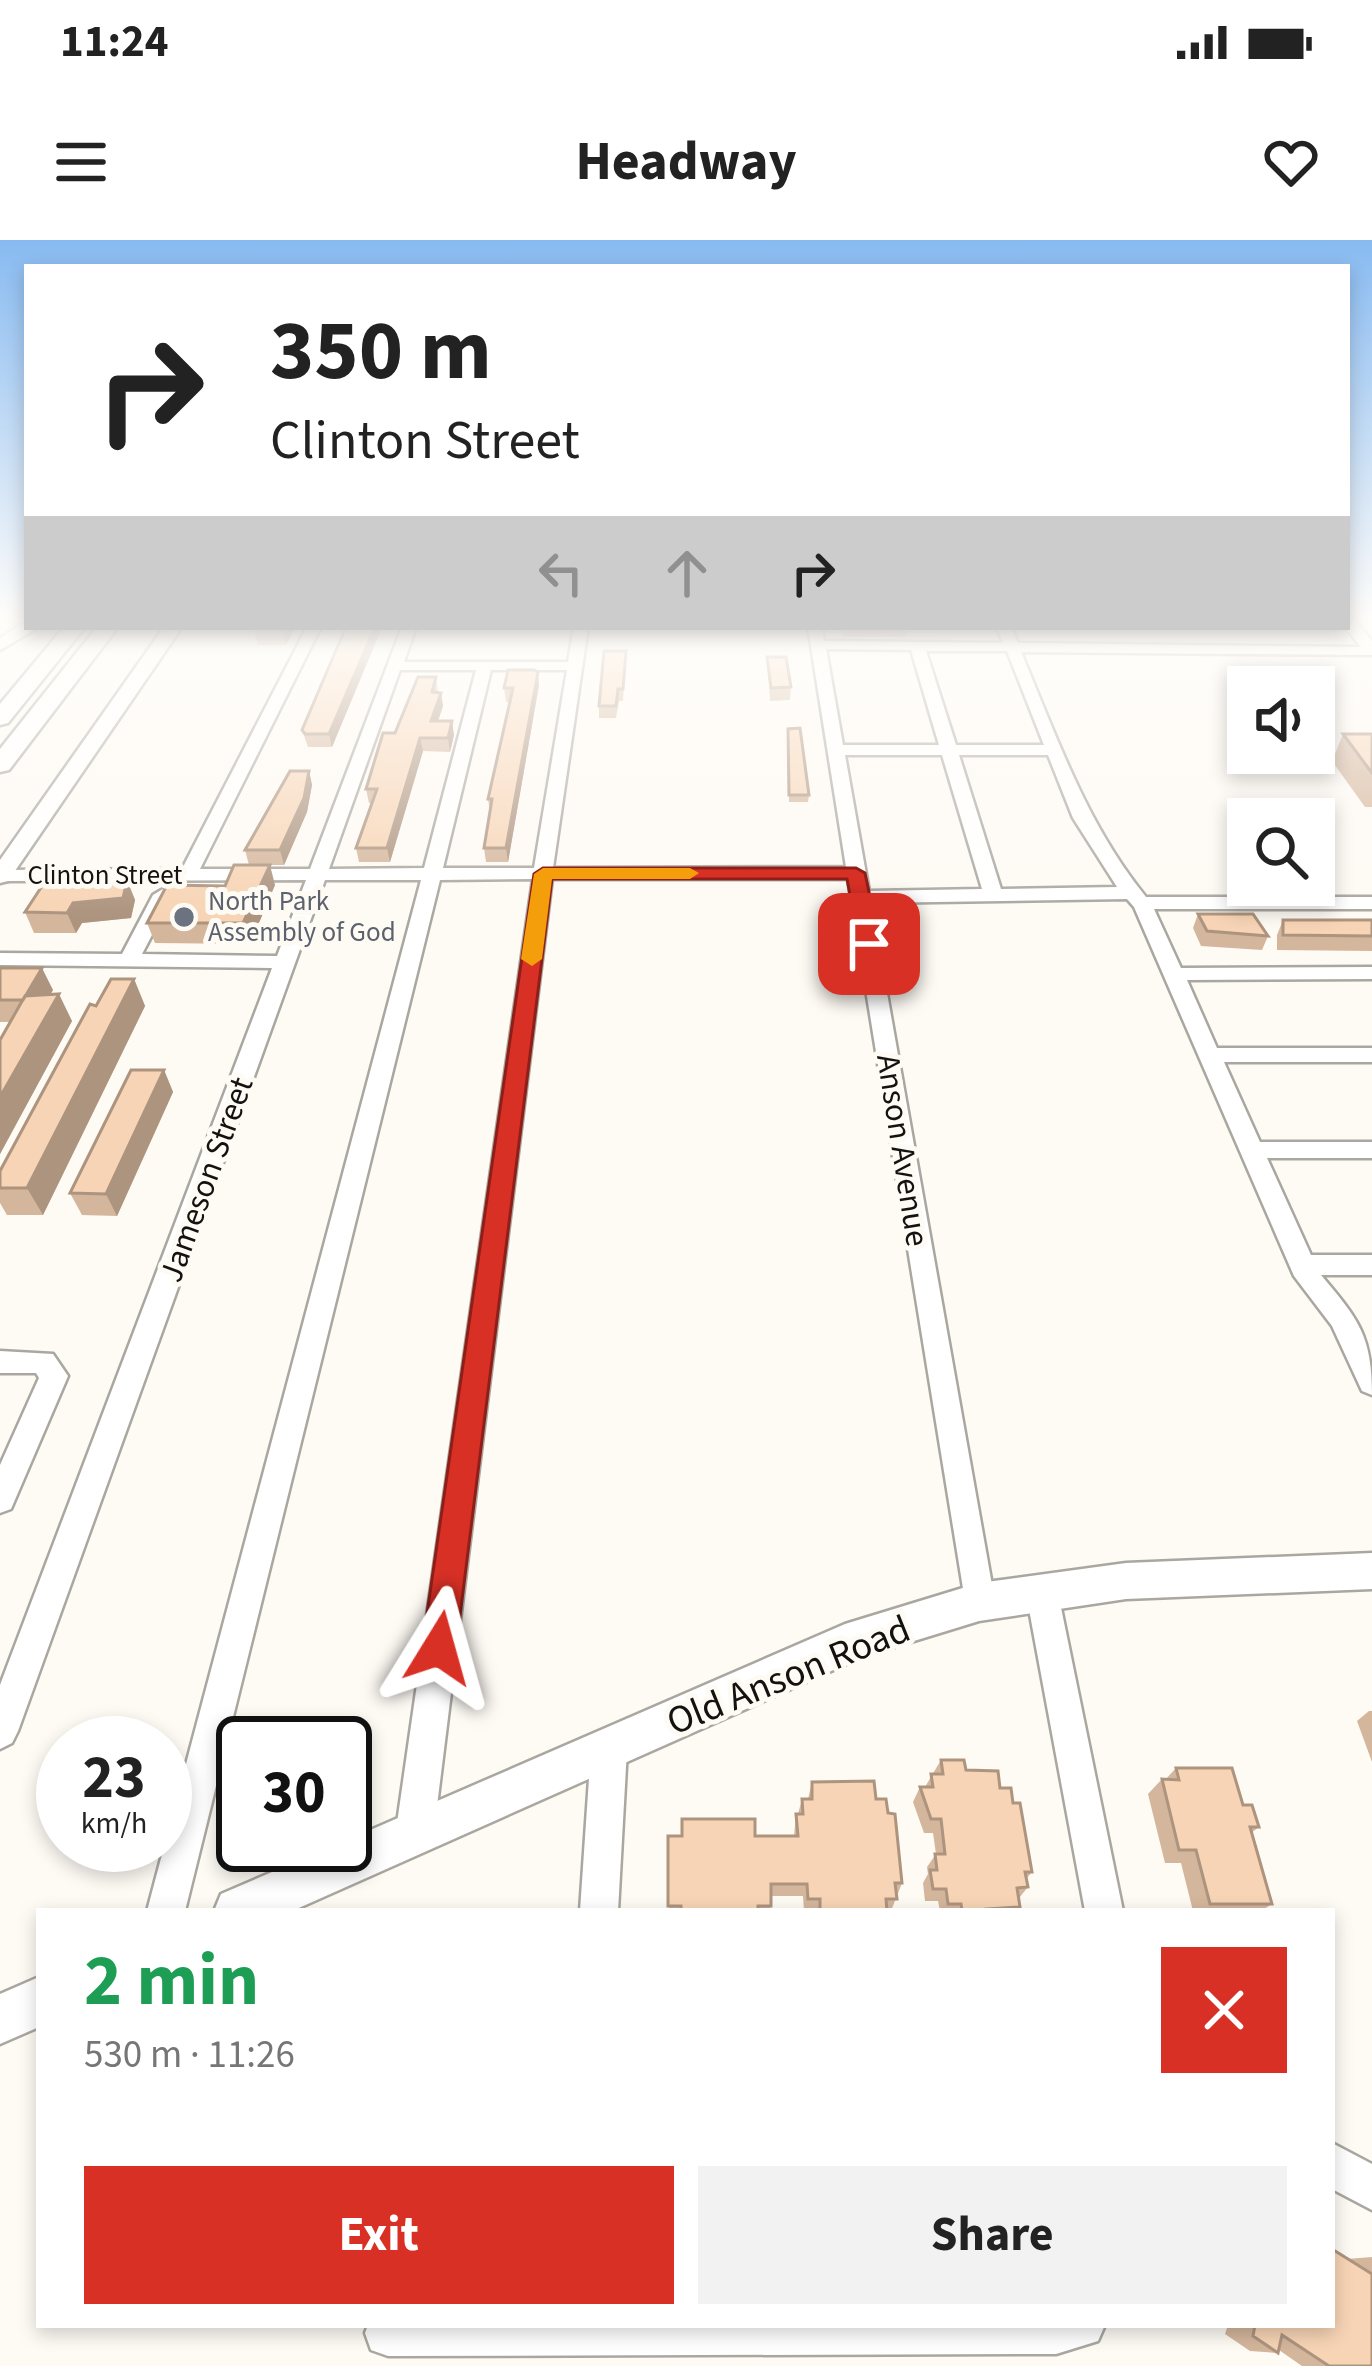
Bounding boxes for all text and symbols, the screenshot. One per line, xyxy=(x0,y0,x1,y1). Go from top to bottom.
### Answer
text: 11:24 xyxy=(60,10,169,74)
text: Headway xyxy=(575,124,797,201)
icon: menu xyxy=(48,129,114,195)
icon: heart xyxy=(1258,129,1324,195)
text: 350 m xyxy=(270,292,492,412)
icon: right xyxy=(72,312,228,468)
text: Clinton Street xyxy=(270,403,580,480)
icon: left xyxy=(528,540,594,606)
icon: ahead xyxy=(654,540,720,606)
icon: right xyxy=(780,540,846,606)
map controls xyxy=(1227,666,1335,906)
button: sound xyxy=(1227,666,1335,774)
button: search xyxy=(1227,798,1335,906)
street label: Clinton Street xyxy=(28,856,182,895)
place label: North Park Assembly of God xyxy=(208,882,396,952)
pin xyxy=(818,893,920,995)
marker: North Park Assembly of God xyxy=(171,904,197,930)
icon: arrive xyxy=(836,911,902,977)
street label: Anson Avenue xyxy=(864,1051,941,1250)
street label: Jameson Street xyxy=(148,1070,265,1289)
position arrow xyxy=(376,1585,502,1711)
street label: Old Anson Road xyxy=(659,1602,919,1750)
speed limit sign: 30 xyxy=(216,1716,372,1872)
text: 23 xyxy=(82,1736,146,1821)
text: km/h xyxy=(81,1802,147,1845)
text: 2 min xyxy=(84,1930,259,2033)
button: close xyxy=(1161,1947,1287,2073)
text: 530 m · 11:26 xyxy=(84,2027,295,2083)
button: Exit xyxy=(84,2166,674,2304)
button: Share xyxy=(698,2166,1287,2304)

